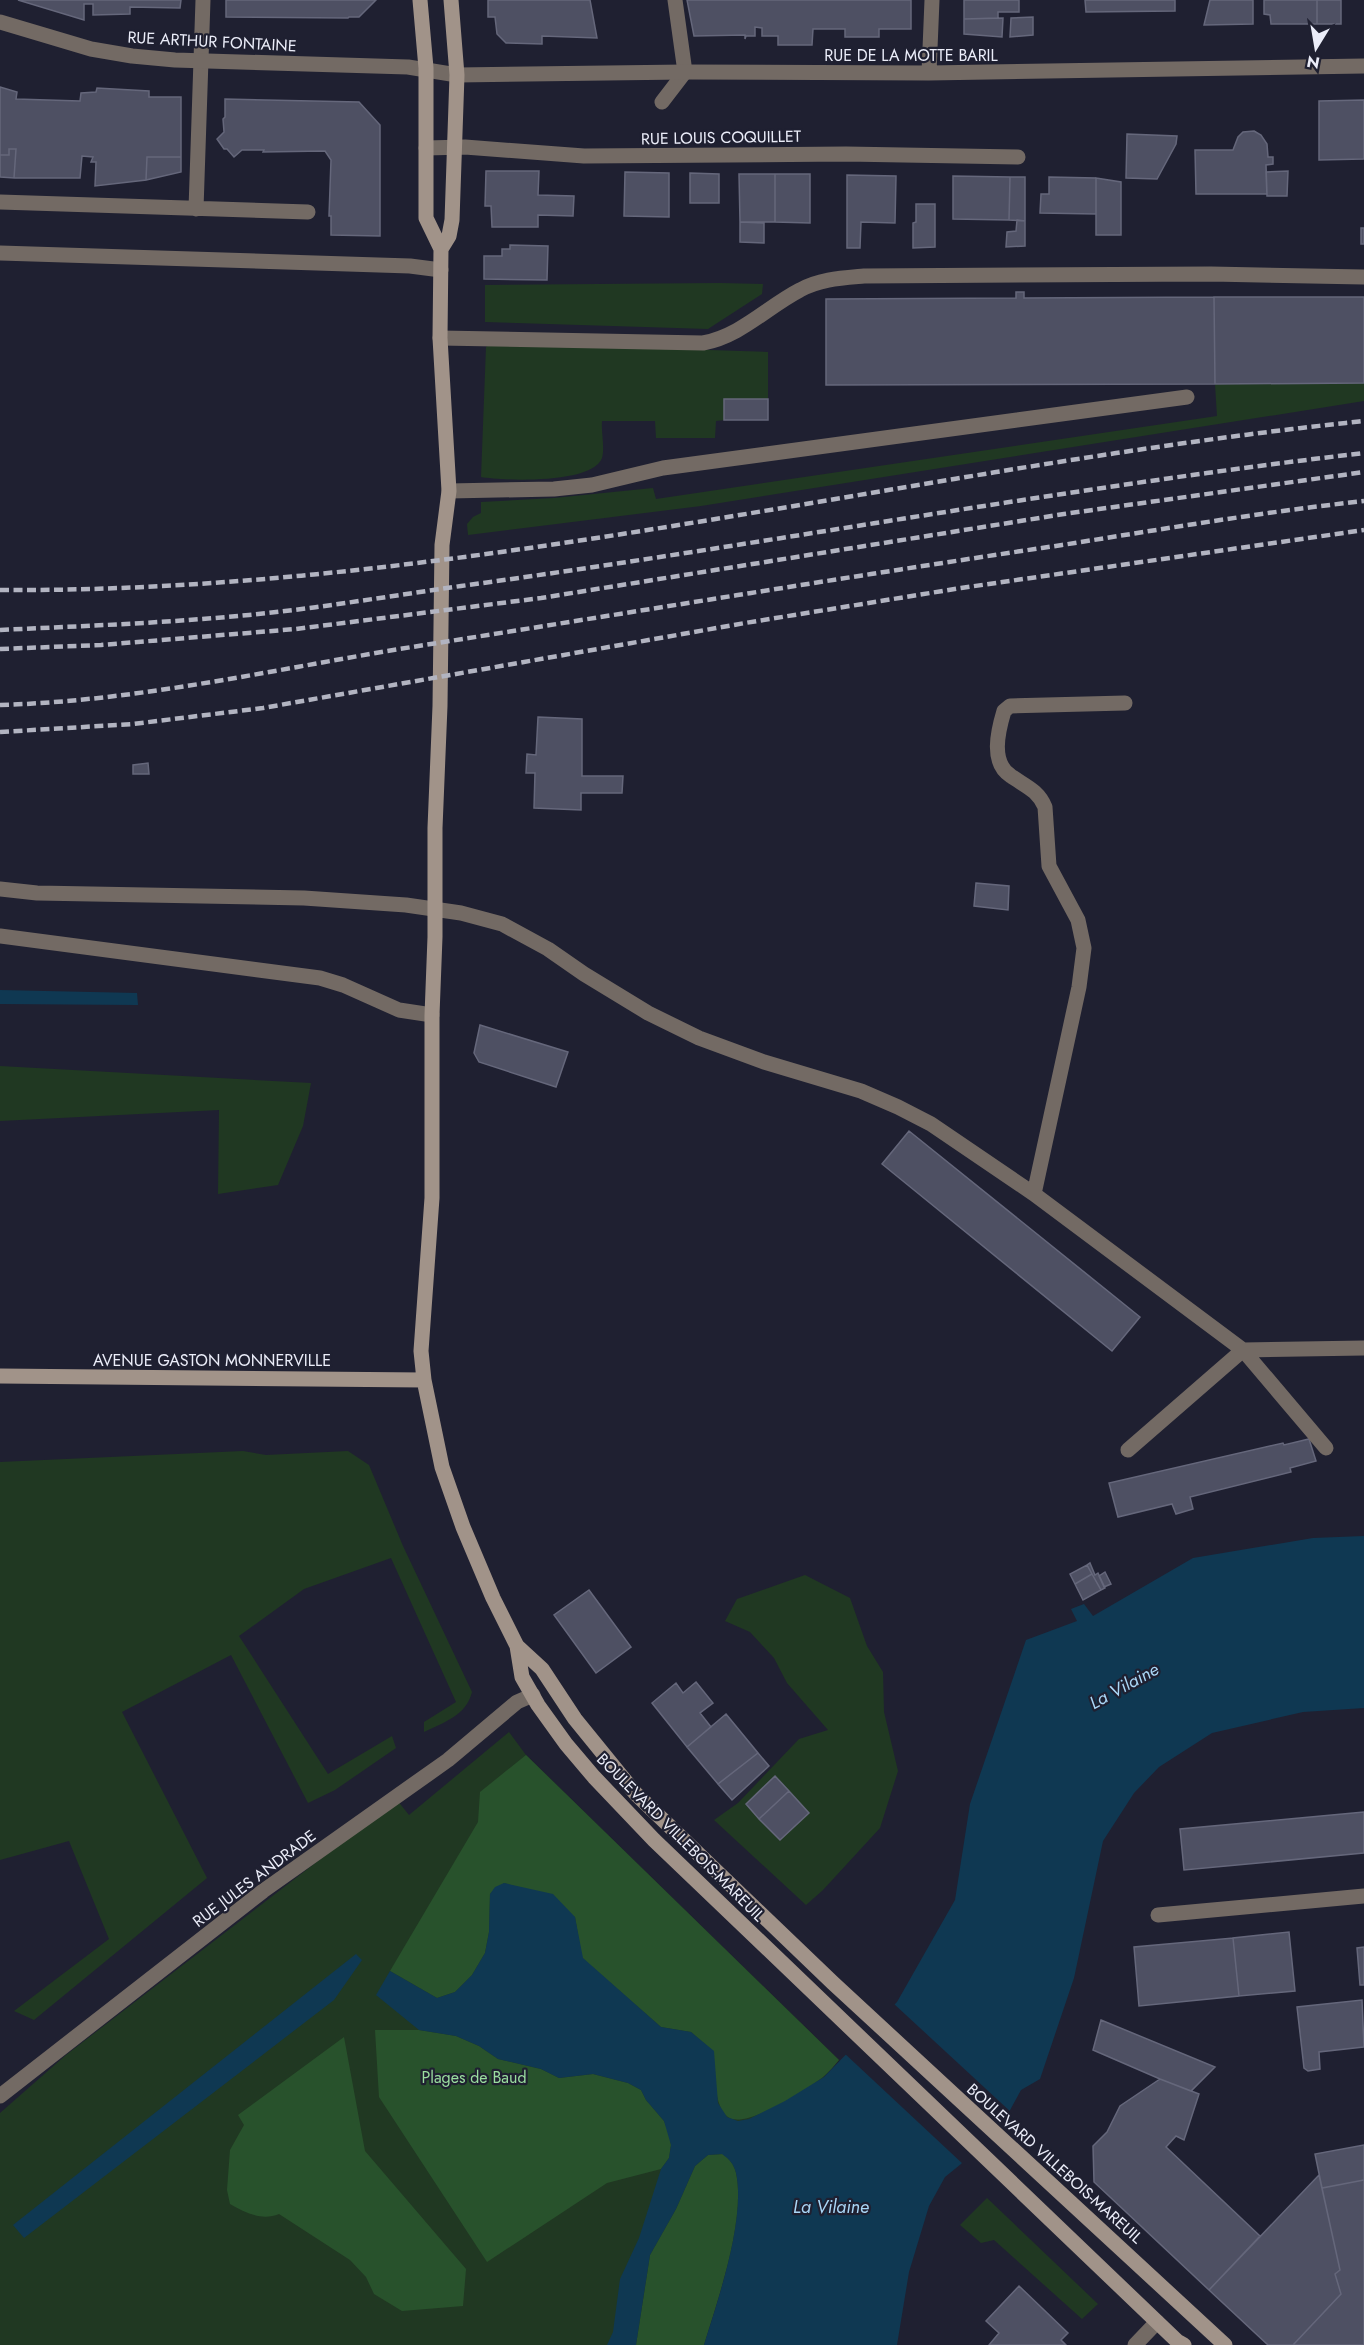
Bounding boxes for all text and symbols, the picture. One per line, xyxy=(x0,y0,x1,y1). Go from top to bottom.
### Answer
north arrow xyxy=(1286,18,1346,78)
street label: RUE ARTHUR FONTAINE xyxy=(127,26,297,57)
street label: RUE DE LA MOTTE BARIL xyxy=(824,44,999,67)
text: N xyxy=(1305,50,1322,75)
street label: RUE LOUIS COQUILLET xyxy=(641,125,802,150)
street label: AVENUE GASTON MONNERVILLE xyxy=(93,1349,331,1372)
water label: La Vilaine xyxy=(1084,1656,1164,1716)
street label: BOULEVARD VILLEBOIS-MAREUIL xyxy=(591,1748,770,1927)
street label: RUE JULES ANDRADE xyxy=(188,1824,321,1932)
park label: Plages de Baud xyxy=(421,2066,527,2089)
street label: BOULEVARD VILLEBOIS-MAREUIL xyxy=(962,2078,1148,2249)
water label: La Vilaine xyxy=(793,2194,869,2220)

